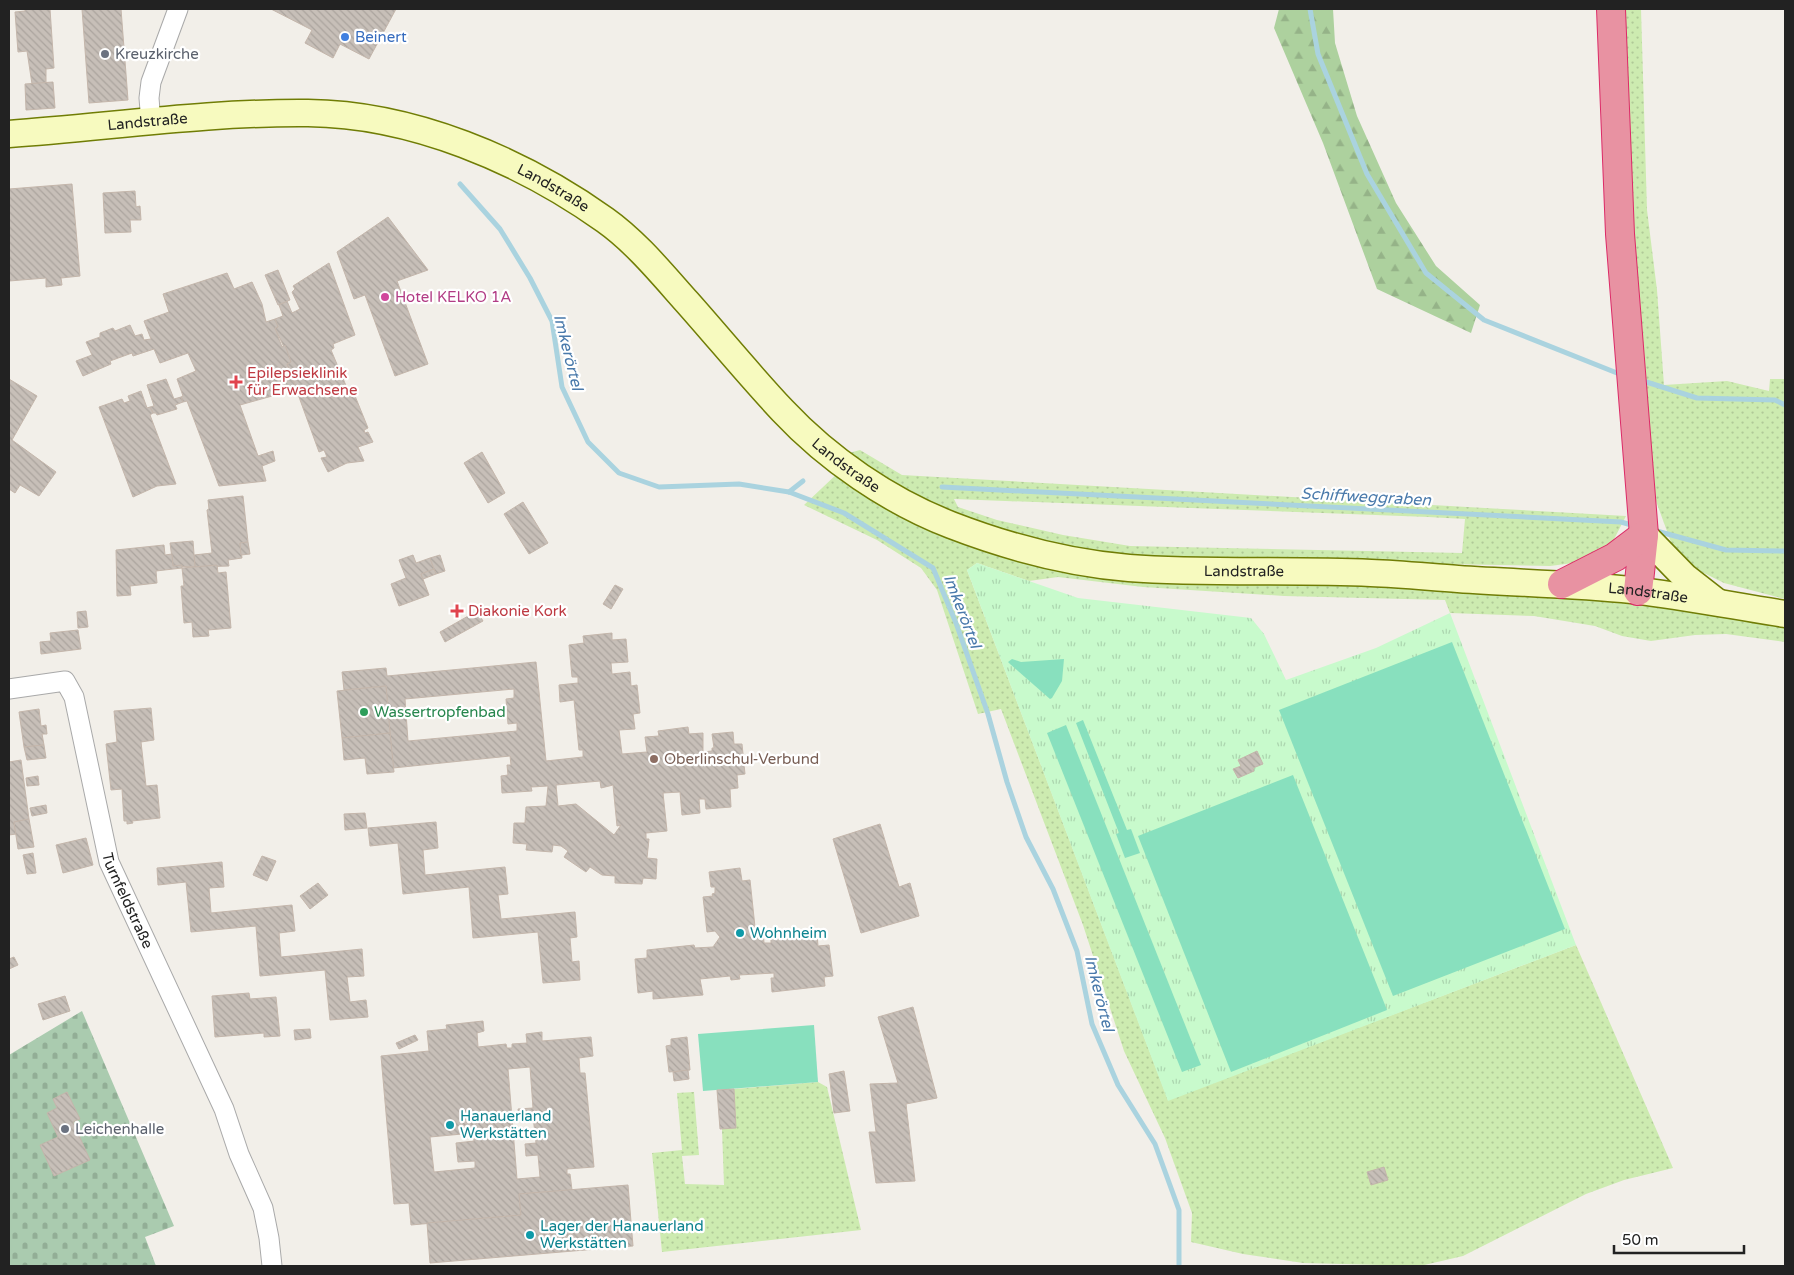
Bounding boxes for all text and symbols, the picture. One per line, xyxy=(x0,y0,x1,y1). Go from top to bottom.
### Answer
place label: Beinert xyxy=(355,28,407,46)
marker: Beinert xyxy=(339,31,351,43)
place label: Kreuzkirche xyxy=(115,45,199,63)
marker: Kreuzkirche xyxy=(99,48,111,60)
street label: Landstraße xyxy=(107,109,188,134)
street label: Landstraße xyxy=(514,160,593,216)
place label: Hotel KELKO 1A xyxy=(395,288,511,306)
marker: Hotel KELKO 1A xyxy=(379,291,391,303)
water label: Imkerörtel xyxy=(549,312,588,394)
place label: Epilepsieklinik für Erwachsene xyxy=(247,364,357,399)
marker: Epilepsieklinik für Erwachsene xyxy=(229,375,243,389)
street label: Landstraße xyxy=(808,434,883,496)
water label: Schiffweggraben xyxy=(1300,484,1433,510)
street label: Landstraße xyxy=(1204,562,1284,580)
water label: Imkerörtel xyxy=(939,572,986,653)
street label: Landstraße xyxy=(1607,579,1689,607)
place label: Diakonie Kork xyxy=(468,602,567,620)
marker: Diakonie Kork xyxy=(450,604,464,618)
place label: Wassertropfenbad xyxy=(374,703,506,721)
marker: Wassertropfenbad xyxy=(358,706,370,718)
place label: Oberlinschul-Verbund xyxy=(664,750,819,768)
marker: Oberlinschul-Verbund xyxy=(648,753,660,765)
street label: Turnfeldstraße xyxy=(98,851,157,951)
place label: Wohnheim xyxy=(750,924,827,942)
marker: Wohnheim xyxy=(734,927,746,939)
water label: Imkerörtel xyxy=(1080,953,1119,1035)
place label: Hanauerland Werkstätten xyxy=(460,1107,551,1142)
marker: Hanauerland Werkstätten xyxy=(444,1119,456,1131)
place label: Leichenhalle xyxy=(75,1120,164,1138)
marker: Leichenhalle xyxy=(59,1123,71,1135)
place label: Lager der Hanauerland Werkstätten xyxy=(540,1217,704,1252)
scale bar xyxy=(1614,1222,1744,1254)
marker: Lager der Hanauerland Werkstätten xyxy=(524,1229,536,1241)
text: 50 m xyxy=(1622,1231,1659,1249)

